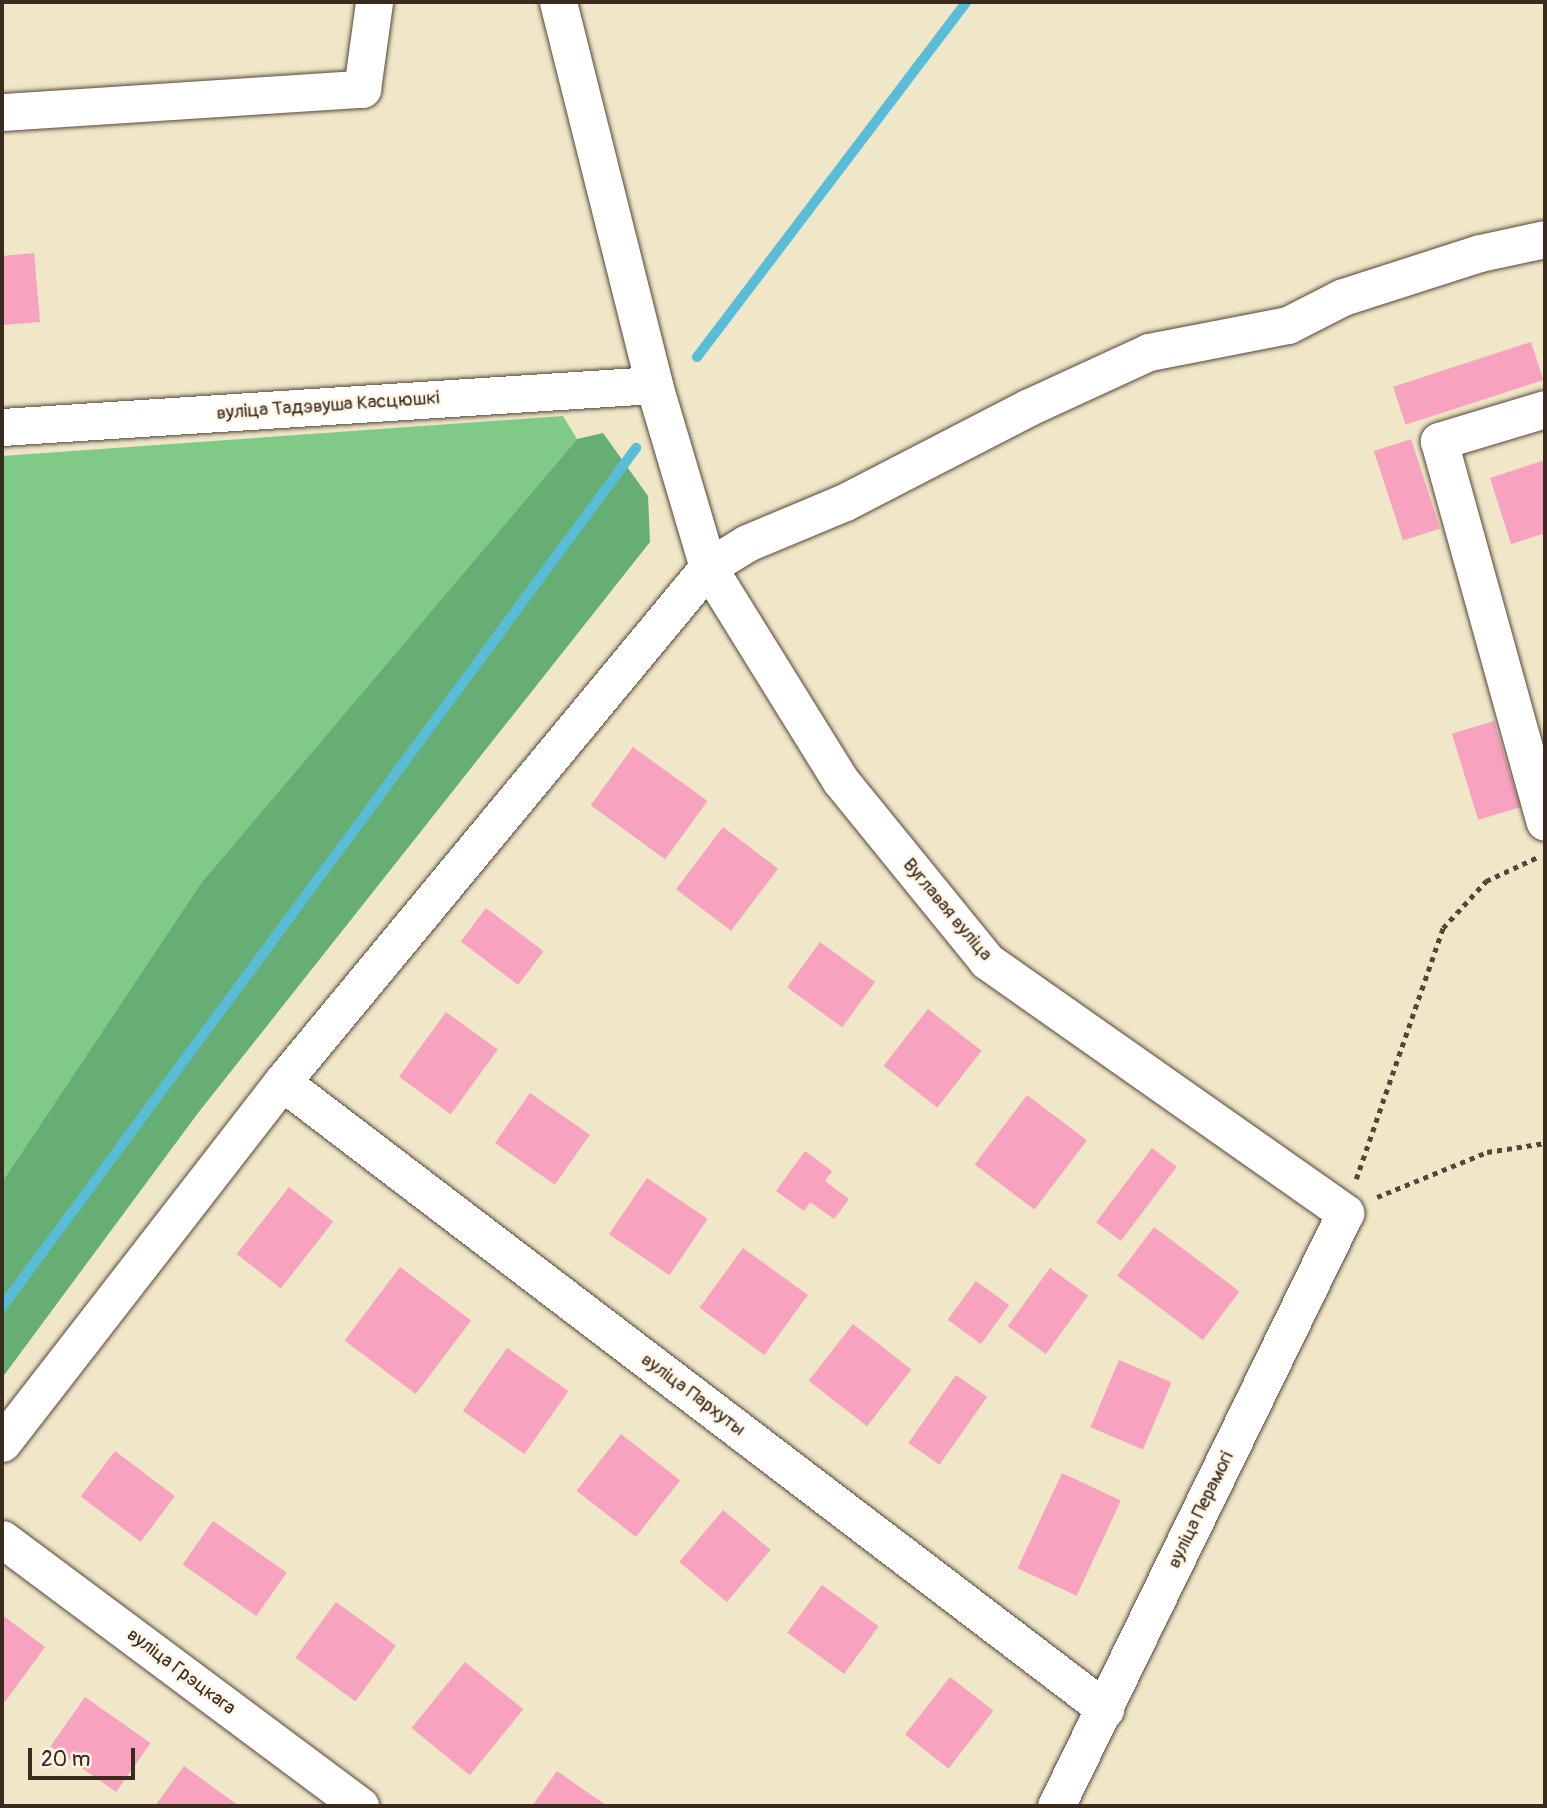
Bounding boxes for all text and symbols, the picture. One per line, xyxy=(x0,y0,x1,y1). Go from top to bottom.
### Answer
street label: вуліца Тадэвуша Касцюшкі xyxy=(216,387,440,425)
street label: Вуглавая вуліца xyxy=(897,854,997,966)
street label: вуліца Пархуты xyxy=(637,1349,749,1441)
street label: вуліца Перамогі xyxy=(1163,1448,1239,1572)
street label: вуліца Грэцкага xyxy=(122,1624,240,1720)
scale bar xyxy=(32,1734,138,1778)
text: 20 m xyxy=(41,1746,90,1773)

